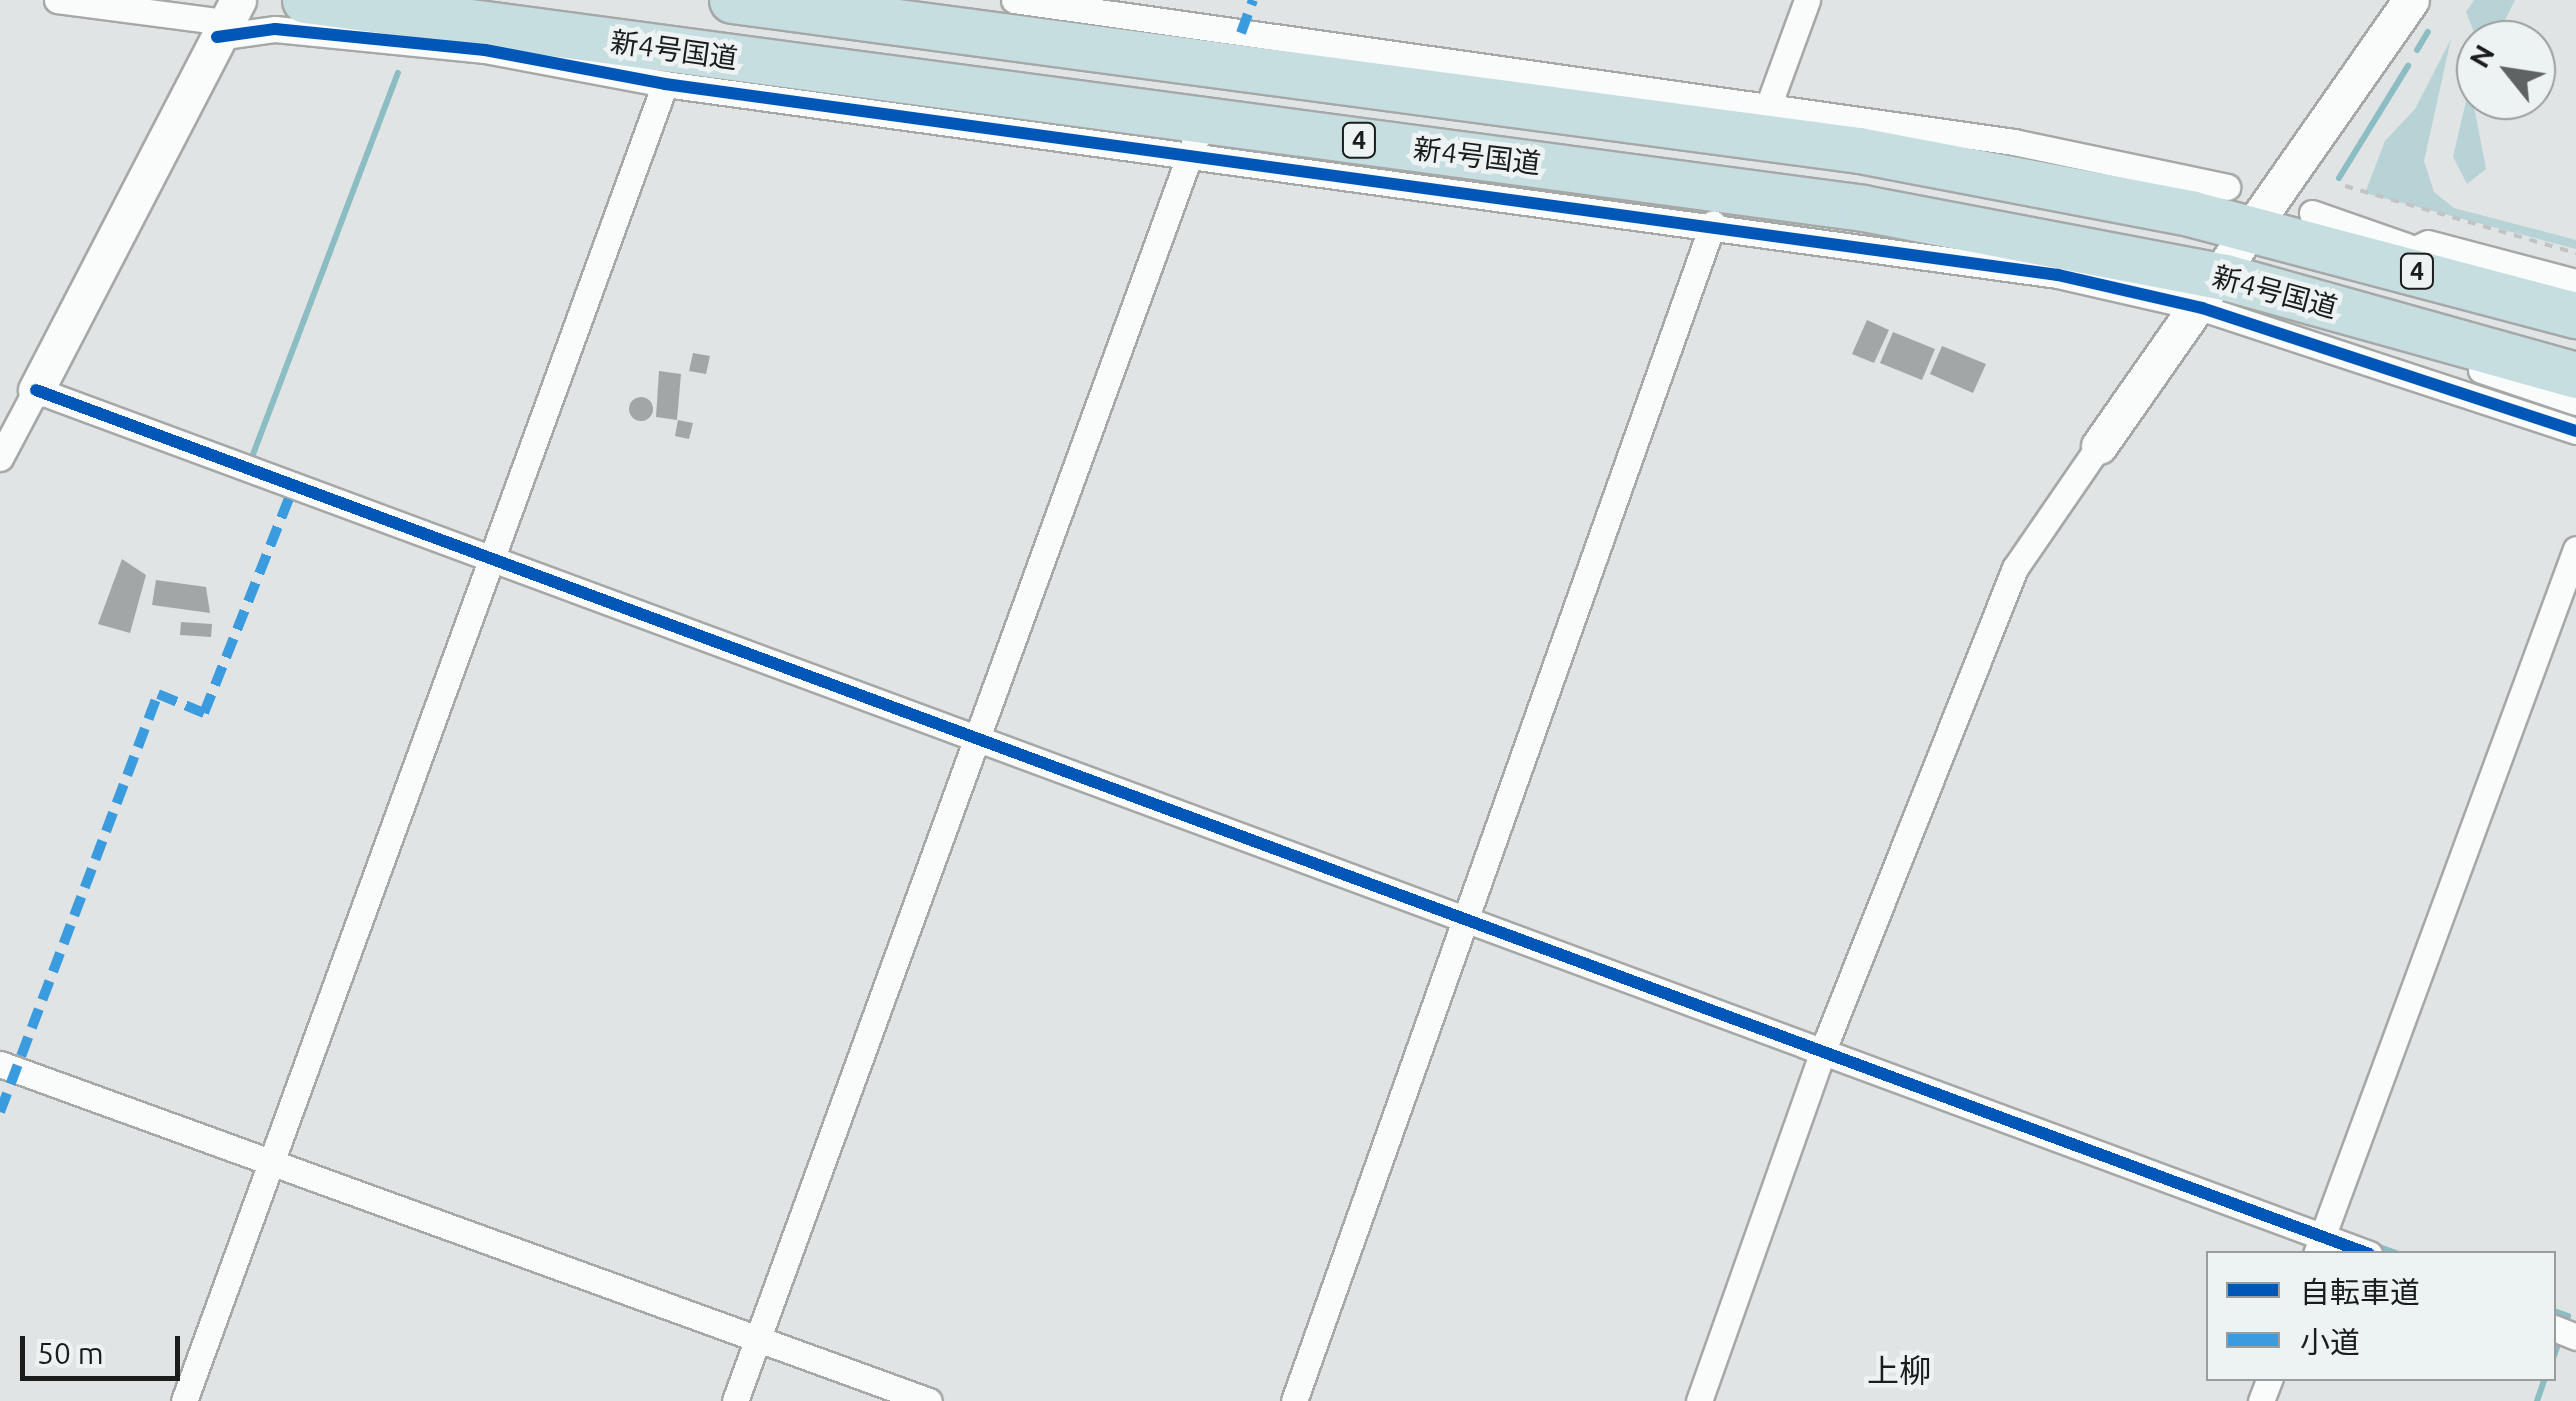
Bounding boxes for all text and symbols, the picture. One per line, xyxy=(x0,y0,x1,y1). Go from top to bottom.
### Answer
north arrow xyxy=(2456,20,2556,120)
street label: 新4号国道 xyxy=(608,24,740,76)
text: N xyxy=(2463,39,2500,73)
road number: 4 xyxy=(1342,120,1376,160)
street label: 新4号国道 xyxy=(1412,132,1542,180)
road number: 4 xyxy=(2400,251,2434,291)
street label: 新4号国道 xyxy=(2209,259,2341,325)
legend xyxy=(2206,1251,2556,1381)
text: 自転車道 xyxy=(2300,1275,2420,1309)
scale bar xyxy=(25,1316,185,1378)
text: 小道 xyxy=(2300,1325,2360,1359)
text: 50 m xyxy=(37,1336,104,1370)
district label: 上柳 xyxy=(1867,1351,1931,1389)

